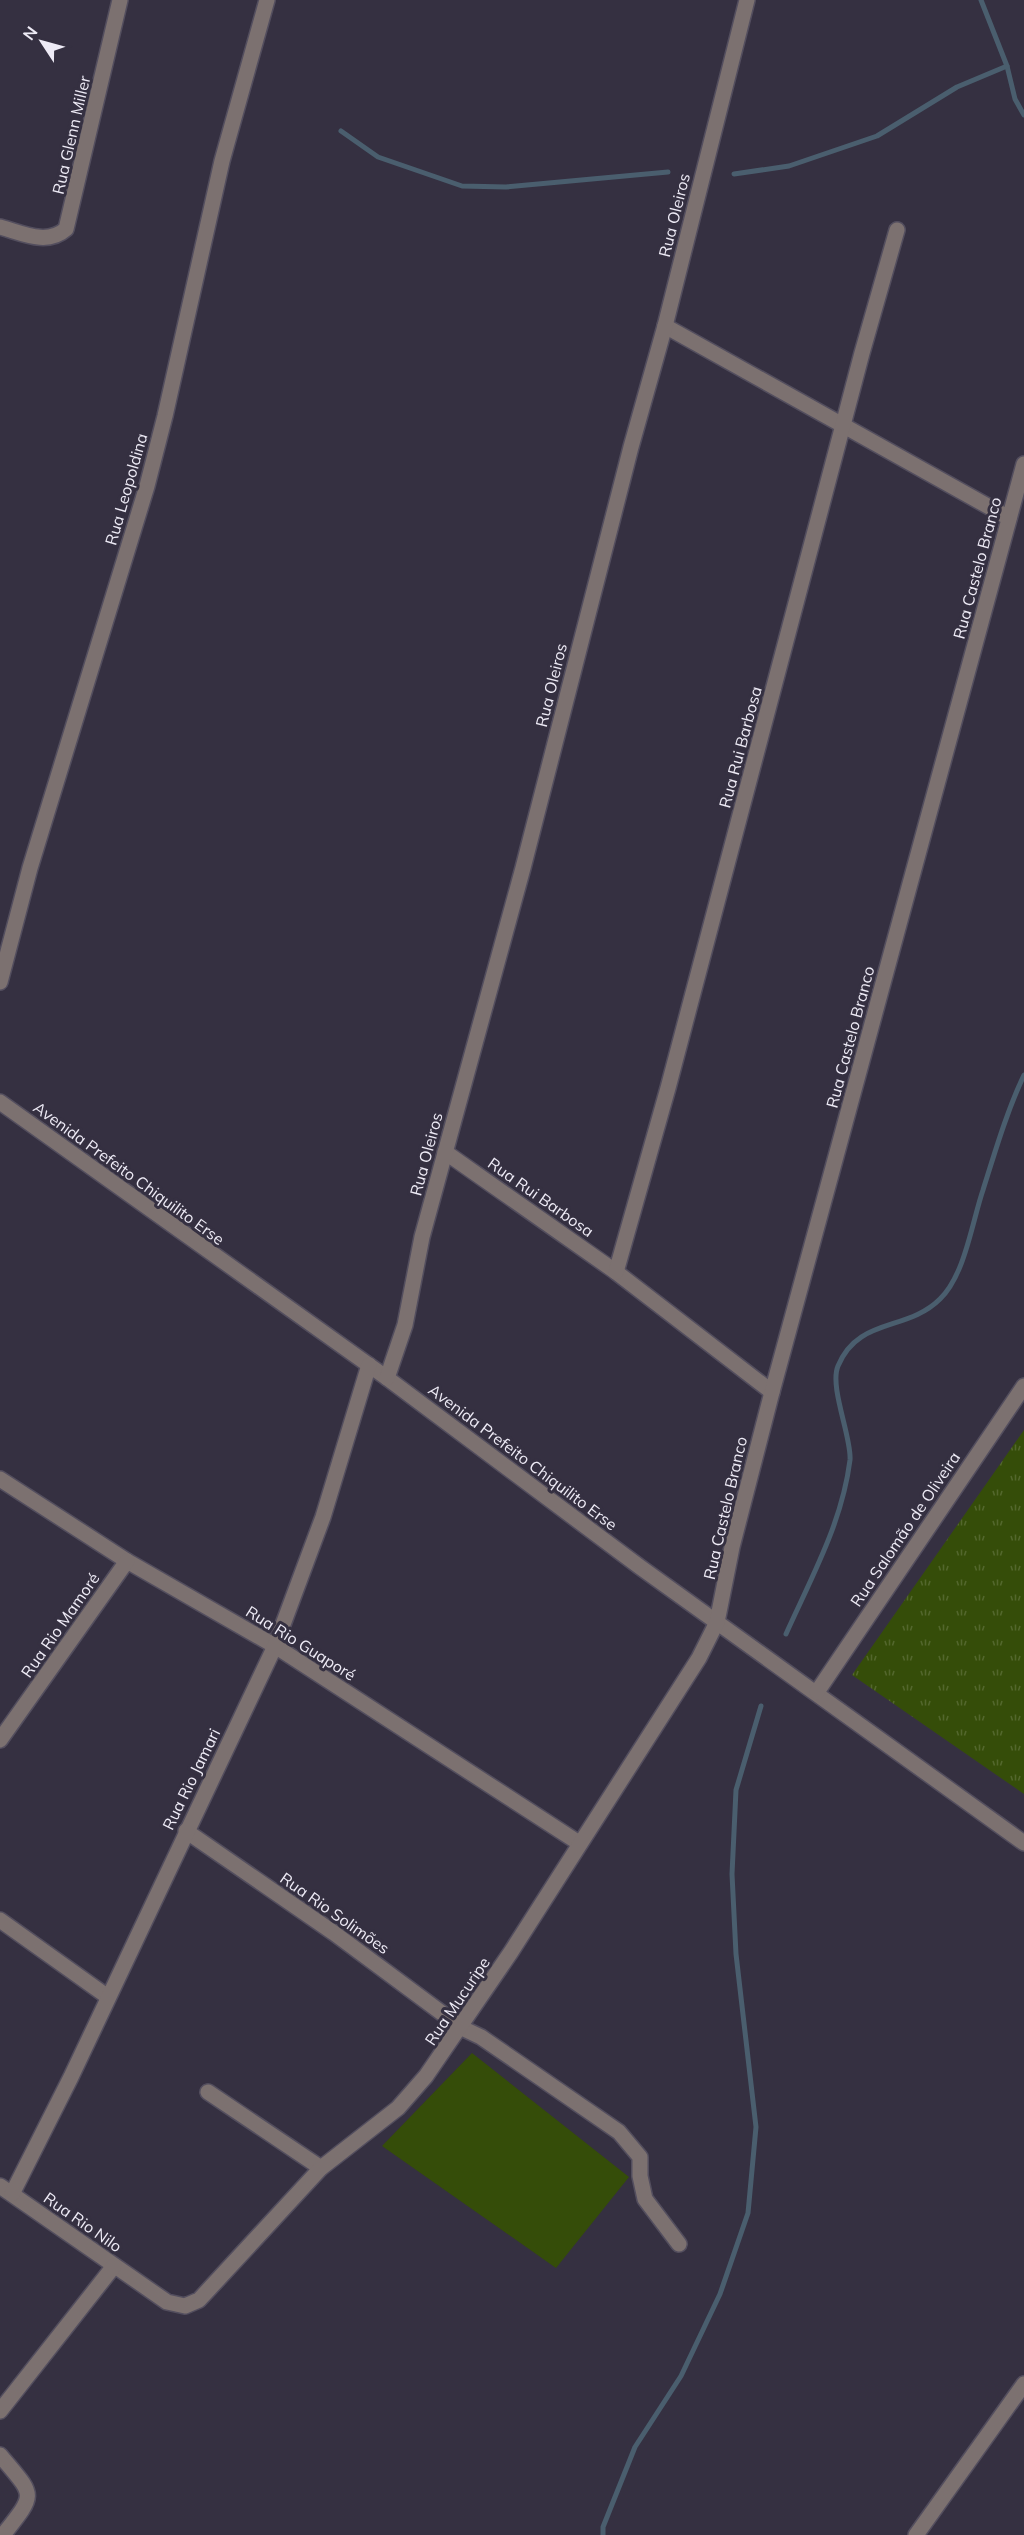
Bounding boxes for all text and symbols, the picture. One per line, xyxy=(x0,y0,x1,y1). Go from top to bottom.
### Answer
north arrow xyxy=(12,12,72,72)
text: N xyxy=(18,22,42,44)
street label: Rua Glenn Miller xyxy=(48,74,94,196)
street label: Rua Oleiros xyxy=(654,171,694,259)
street label: Rua Leopoldina xyxy=(100,431,152,547)
street label: Rua Castelo Branco xyxy=(948,495,1006,641)
street label: Rua Oleiros xyxy=(531,641,571,729)
street label: Rua Rui Barbosa xyxy=(714,684,766,810)
street label: Rua Castelo Branco xyxy=(821,964,879,1110)
street label: Avenida Prefeito Chiquilito Erse xyxy=(30,1097,228,1249)
street label: Rua Oleiros xyxy=(405,1110,447,1198)
street label: Rua Rui Barbosa xyxy=(484,1153,598,1241)
street label: Avenida Prefeito Chiquilito Erse xyxy=(425,1379,621,1535)
street label: Rua Castelo Branco xyxy=(699,1435,751,1581)
street label: Rua Salomão de Oliveira xyxy=(846,1448,964,1610)
street label: Rua Rio Mamoré xyxy=(16,1569,104,1681)
street label: Rua Rio Guaporé xyxy=(242,1601,360,1685)
street label: Rua Rio Jamari xyxy=(158,1725,224,1833)
street label: Rua Rio Solimões xyxy=(276,1868,394,1958)
street label: Rua Mucuripe xyxy=(420,1953,494,2049)
street label: Rua Rio Nilo xyxy=(40,2188,126,2256)

